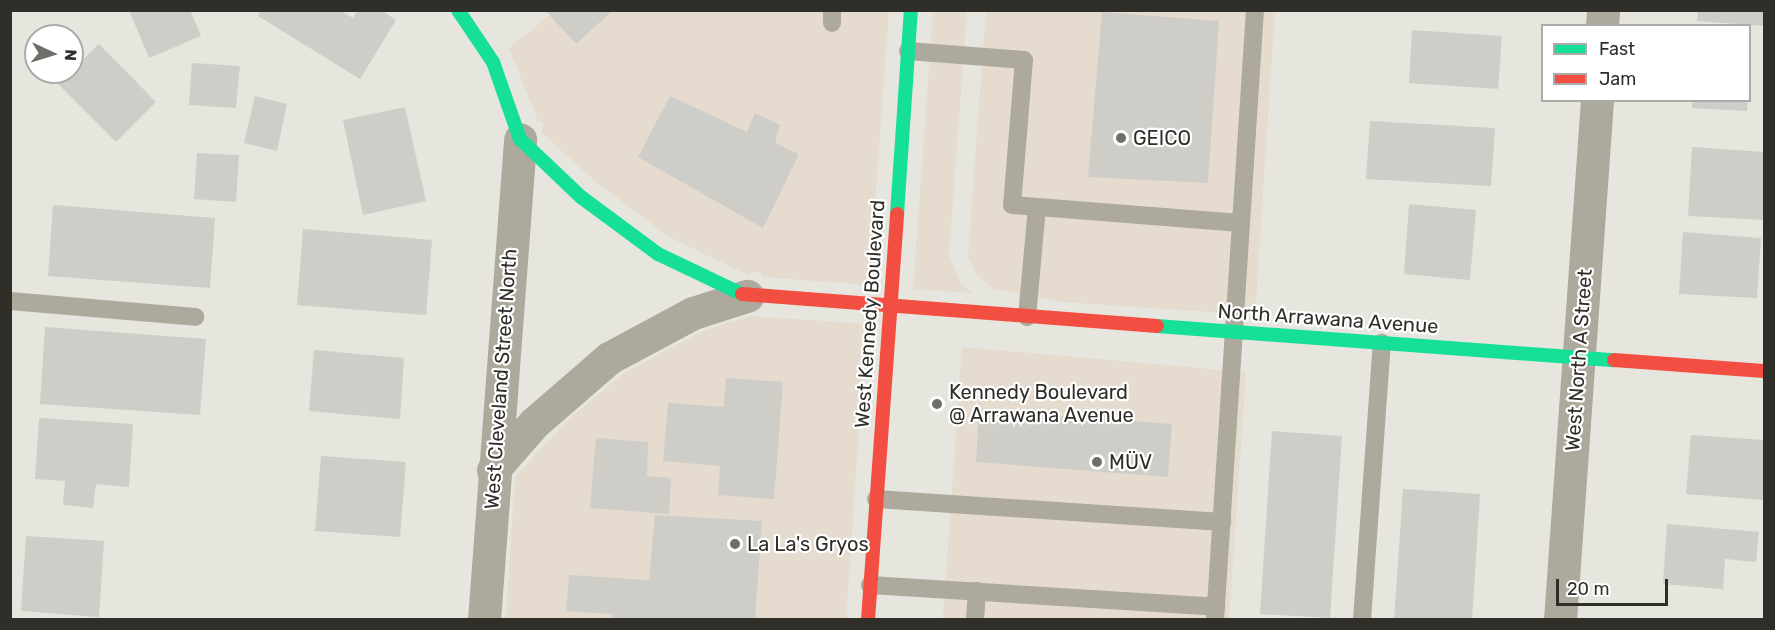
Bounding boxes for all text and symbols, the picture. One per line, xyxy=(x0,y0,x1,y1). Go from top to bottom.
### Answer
north arrow xyxy=(24,24,84,84)
legend xyxy=(1541,24,1751,102)
text: Fast xyxy=(1599,38,1635,60)
text: N xyxy=(61,49,80,62)
text: Jam xyxy=(1599,68,1636,90)
place label: GEICO xyxy=(1133,126,1191,150)
marker: GEICO xyxy=(1114,131,1128,145)
street label: West Kennedy Boulevard xyxy=(850,199,890,429)
street label: West Cleveland Street North xyxy=(480,248,522,510)
street label: West North A Street xyxy=(1561,268,1597,452)
street label: North Arrawana Avenue xyxy=(1216,299,1440,339)
place label: Kennedy Boulevard @ Arrawana Avenue xyxy=(949,380,1135,427)
marker: Kennedy Boulevard @ Arrawana Avenue xyxy=(930,397,944,411)
place label: MÜV xyxy=(1109,450,1152,474)
marker: MÜV xyxy=(1090,455,1104,469)
place label: La La's Gryos xyxy=(747,532,869,556)
marker: La La's Gryos xyxy=(728,537,742,551)
scale bar xyxy=(1559,567,1672,605)
text: 20 m xyxy=(1567,578,1609,600)

